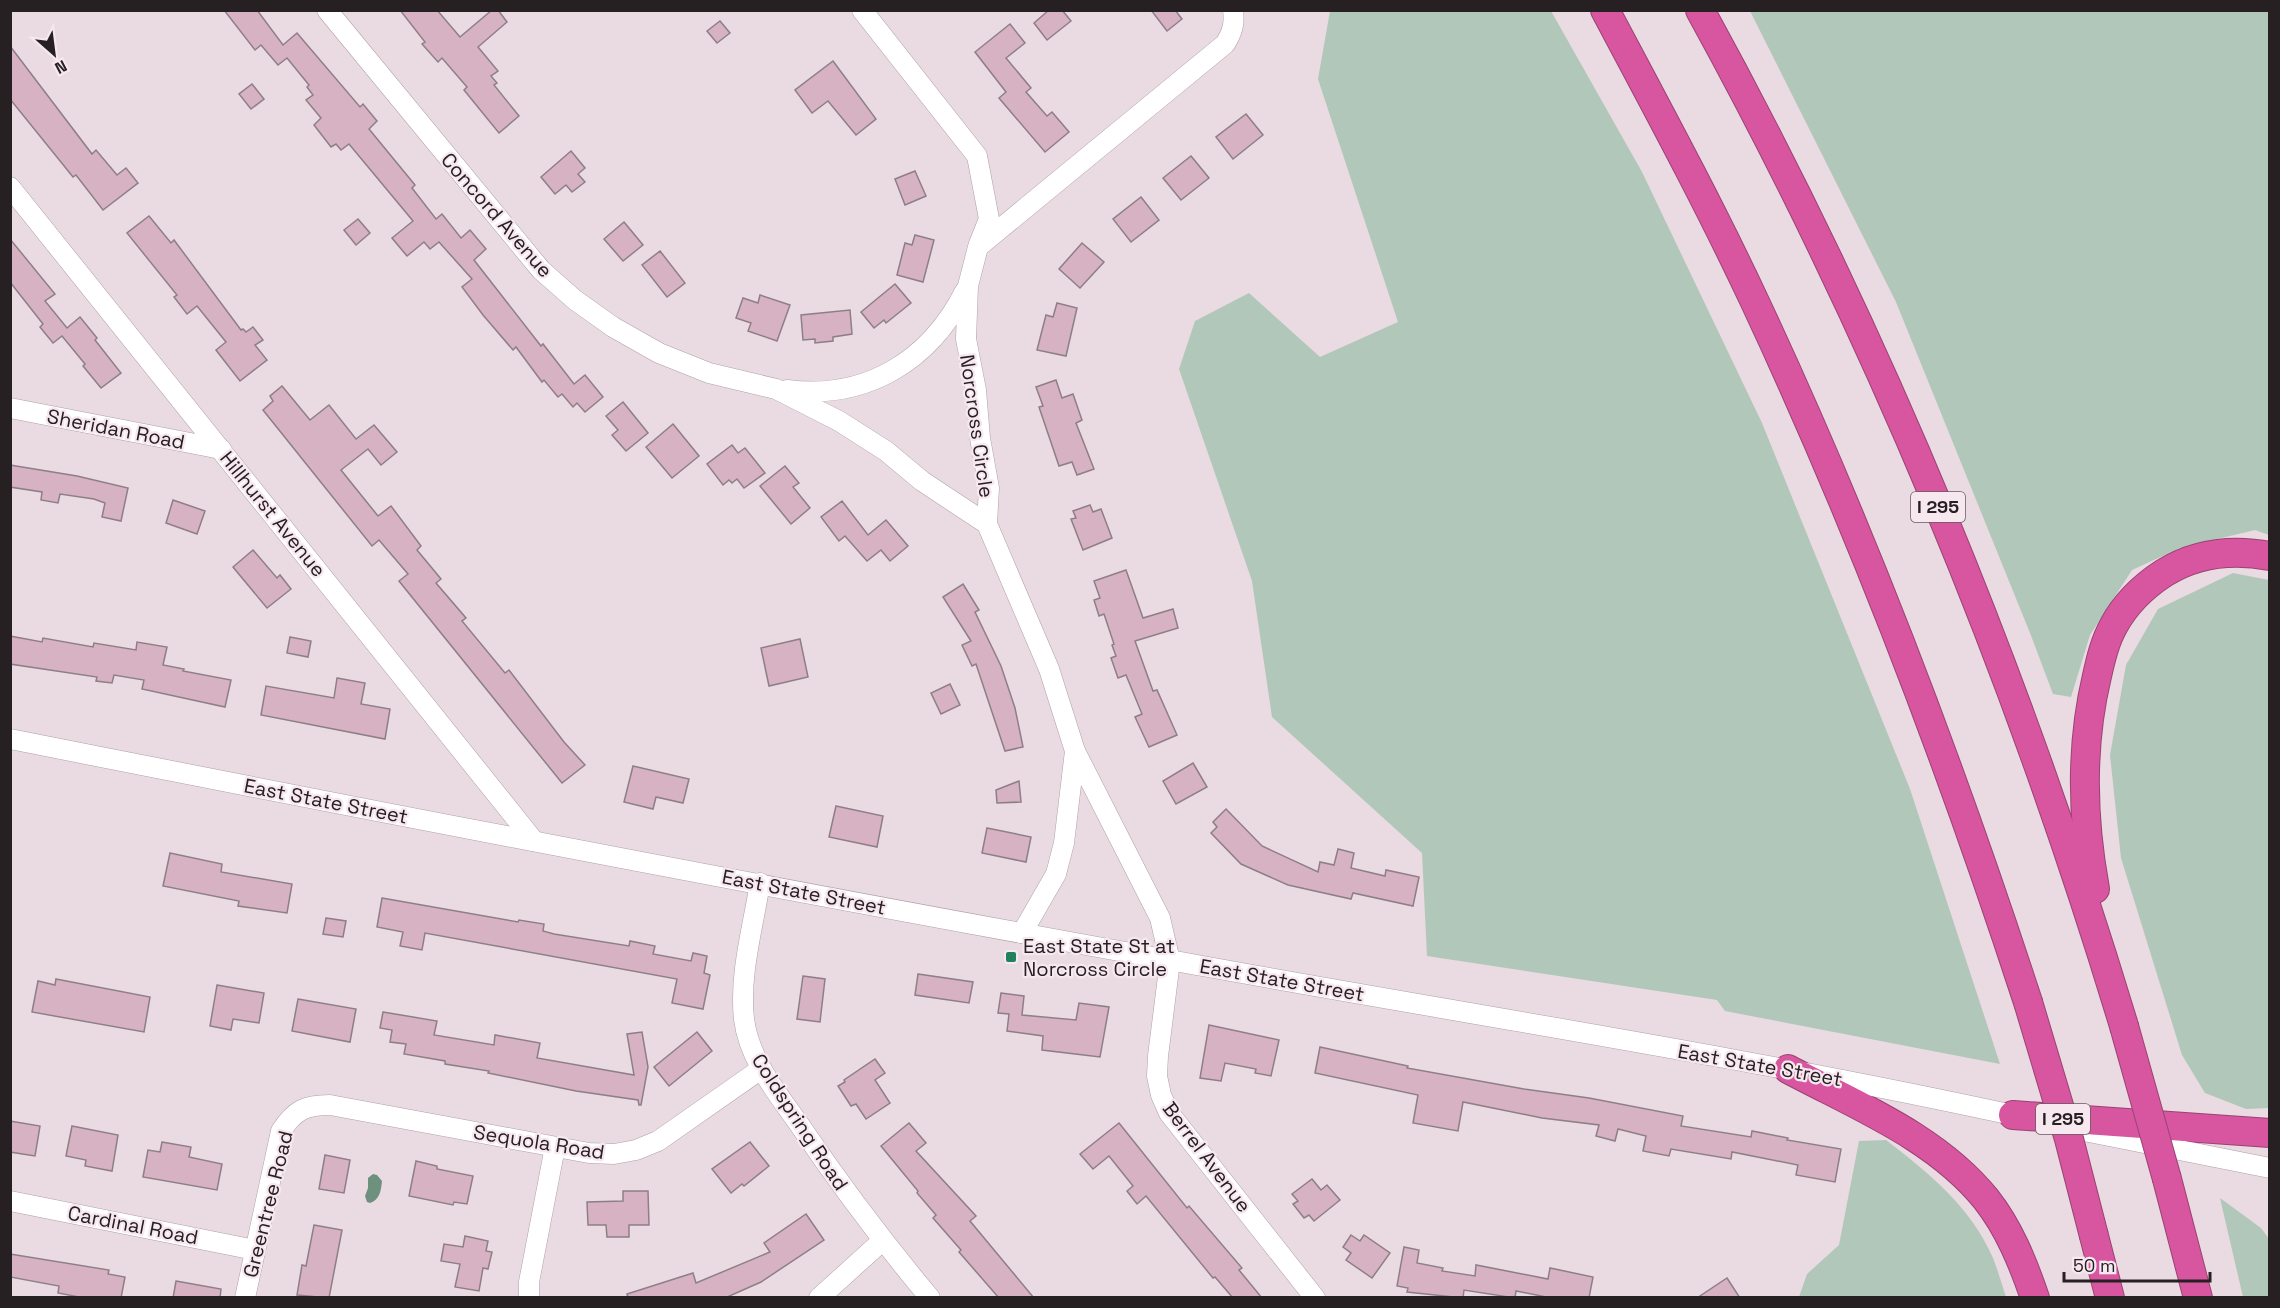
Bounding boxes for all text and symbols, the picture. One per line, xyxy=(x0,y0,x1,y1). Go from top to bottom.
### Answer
north arrow xyxy=(24,24,84,84)
text: N xyxy=(51,55,70,79)
street label: Concord Avenue xyxy=(436,147,558,283)
street label: Norcross Circle xyxy=(954,353,1000,499)
street label: Sheridan Road xyxy=(45,403,187,455)
street label: Hillhurst Avenue xyxy=(214,446,332,582)
road number: I 295 xyxy=(1911,492,1965,522)
street label: East State Street xyxy=(242,772,410,830)
street label: East State Street xyxy=(720,863,888,921)
place label: East State St at Norcross Circle xyxy=(1023,933,1175,982)
marker: East State St at Norcross Circle xyxy=(1004,950,1018,964)
street label: East State Street xyxy=(1198,953,1366,1007)
street label: East State Street xyxy=(1676,1038,1844,1092)
street label: Coldspring Road xyxy=(746,1049,854,1195)
street label: Berrel Avenue xyxy=(1157,1096,1257,1218)
road number: I 295 xyxy=(2036,1104,2090,1134)
street label: Sequola Road xyxy=(472,1119,606,1165)
street label: Greentree Road xyxy=(237,1128,299,1280)
street label: Cardinal Road xyxy=(66,1200,200,1250)
scale bar xyxy=(2064,1245,2210,1283)
text: 50 m xyxy=(2073,1254,2115,1277)

